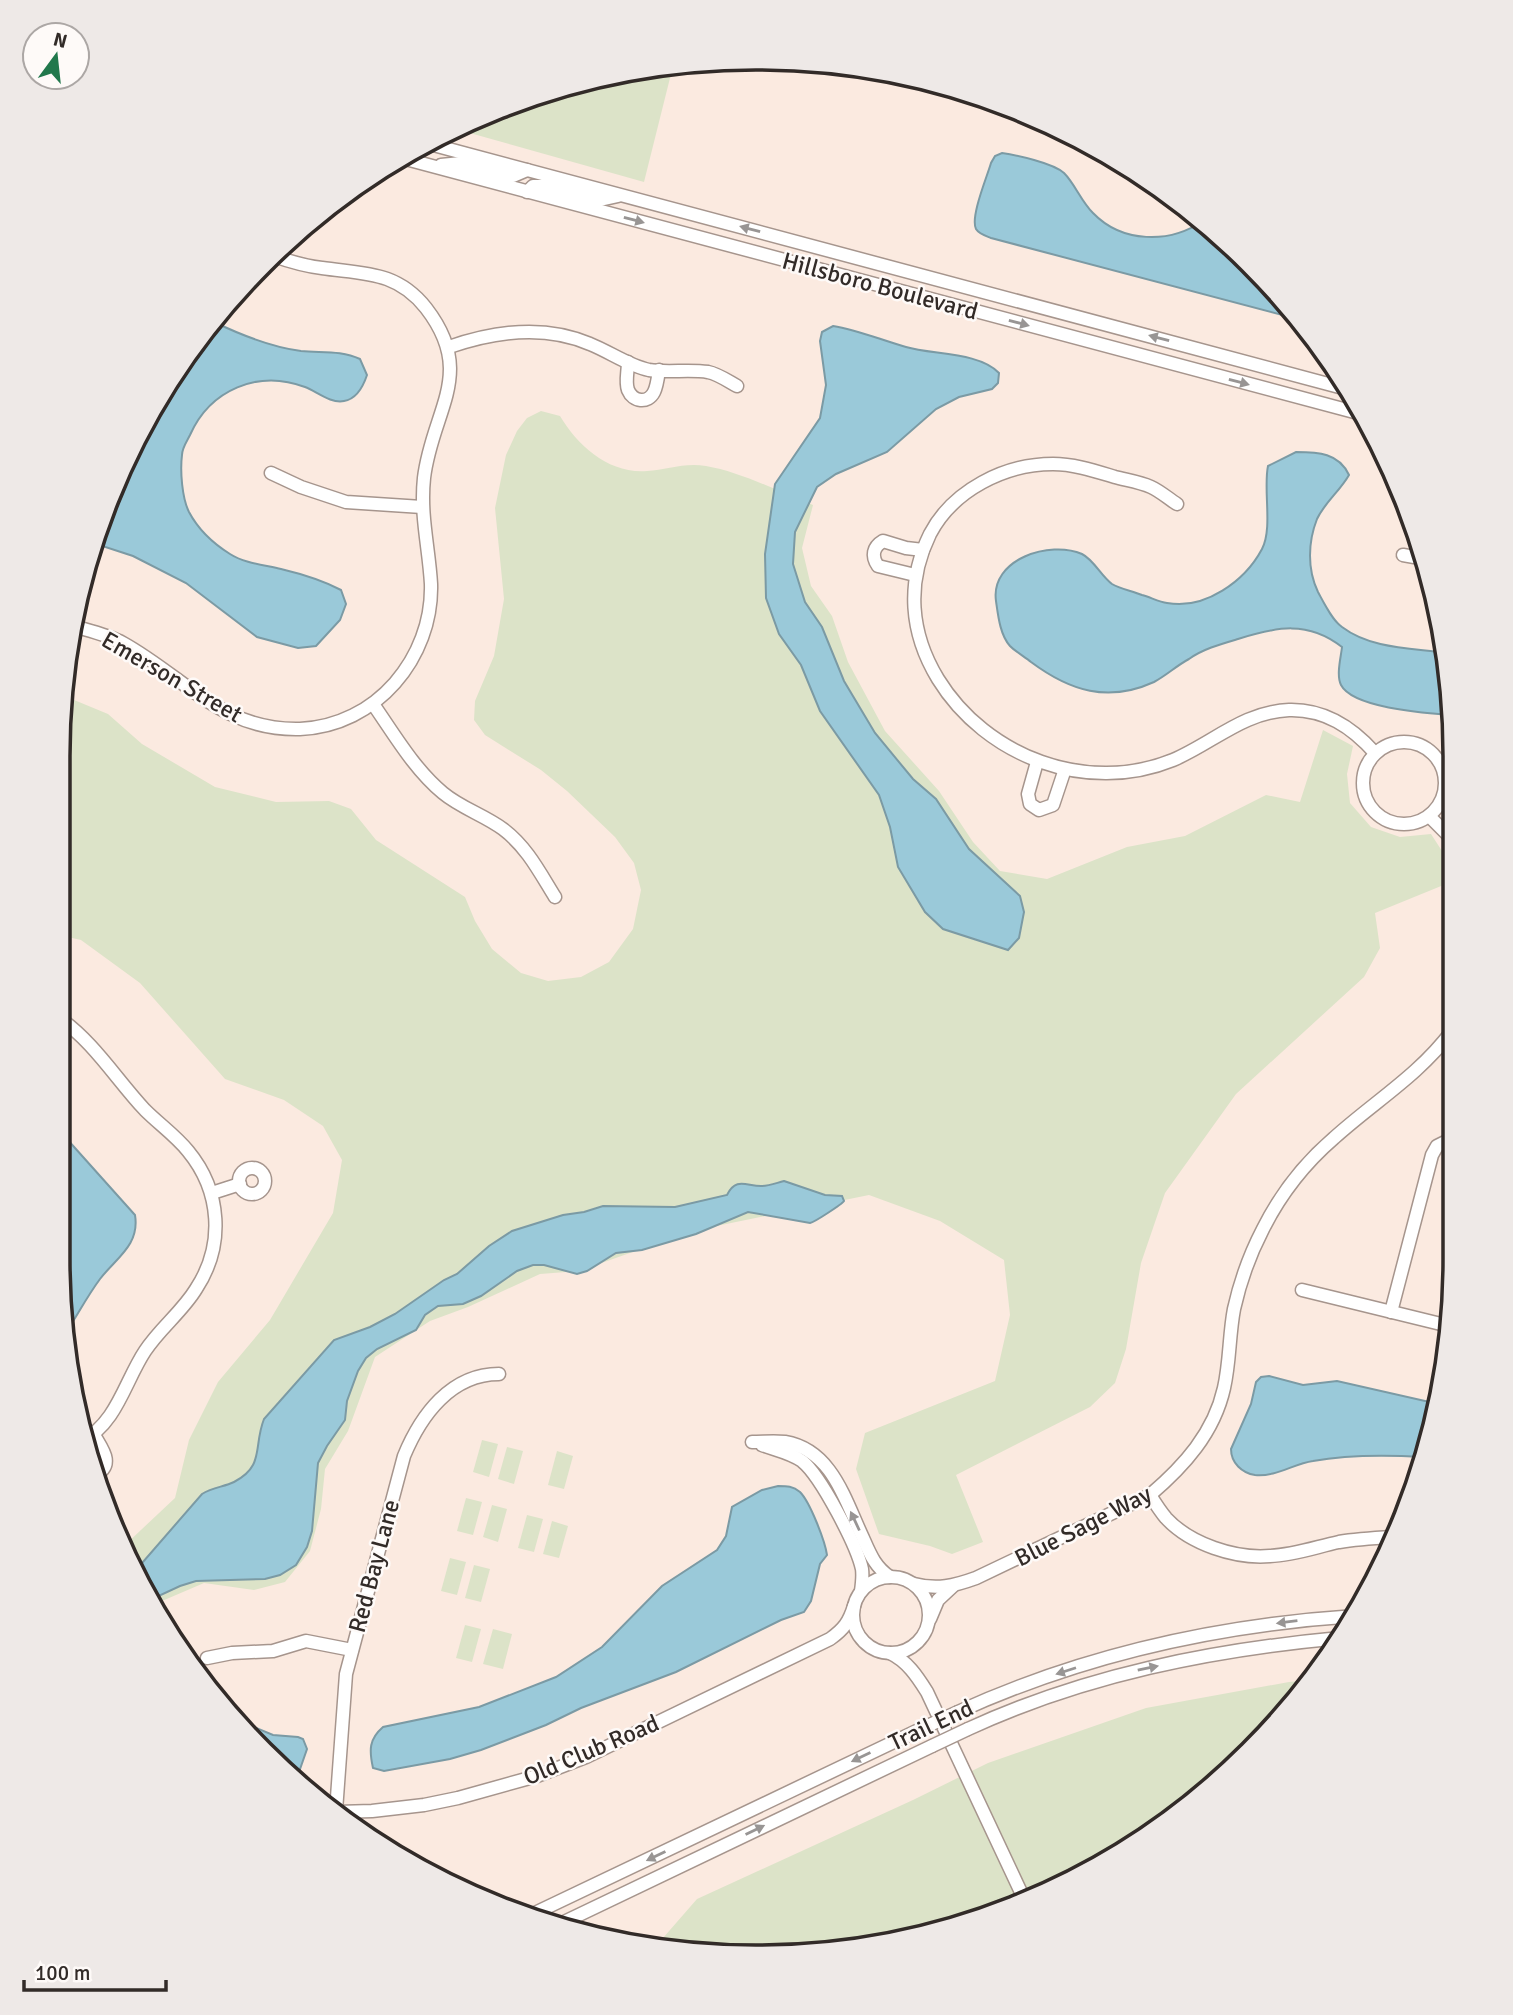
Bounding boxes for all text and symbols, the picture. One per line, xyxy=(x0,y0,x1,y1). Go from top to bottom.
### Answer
north arrow xyxy=(21,21,91,91)
text: N xyxy=(51,27,70,54)
one-way arrow xyxy=(623,215,645,226)
one-way arrow xyxy=(739,223,761,234)
street label: Hillsboro Boulevard xyxy=(779,245,981,327)
one-way arrow xyxy=(1009,318,1031,329)
one-way arrow xyxy=(1148,333,1169,343)
one-way arrow xyxy=(1229,377,1250,387)
street label: Emerson Street xyxy=(96,625,248,729)
street label: Blue Sage Way xyxy=(1010,1479,1156,1573)
street label: Red Bay Lane xyxy=(342,1496,406,1636)
one-way arrow xyxy=(849,1510,860,1531)
one-way arrow xyxy=(1276,1617,1298,1628)
one-way arrow xyxy=(1137,1662,1159,1673)
one-way arrow xyxy=(1055,1667,1076,1677)
street label: Trail End xyxy=(884,1692,978,1758)
street label: Old Club Road xyxy=(519,1708,663,1792)
one-way arrow xyxy=(851,1751,871,1763)
one-way arrow xyxy=(744,1825,765,1836)
one-way arrow xyxy=(646,1850,666,1862)
scale bar xyxy=(24,1948,166,1992)
text: 100 m xyxy=(35,1960,90,1986)

